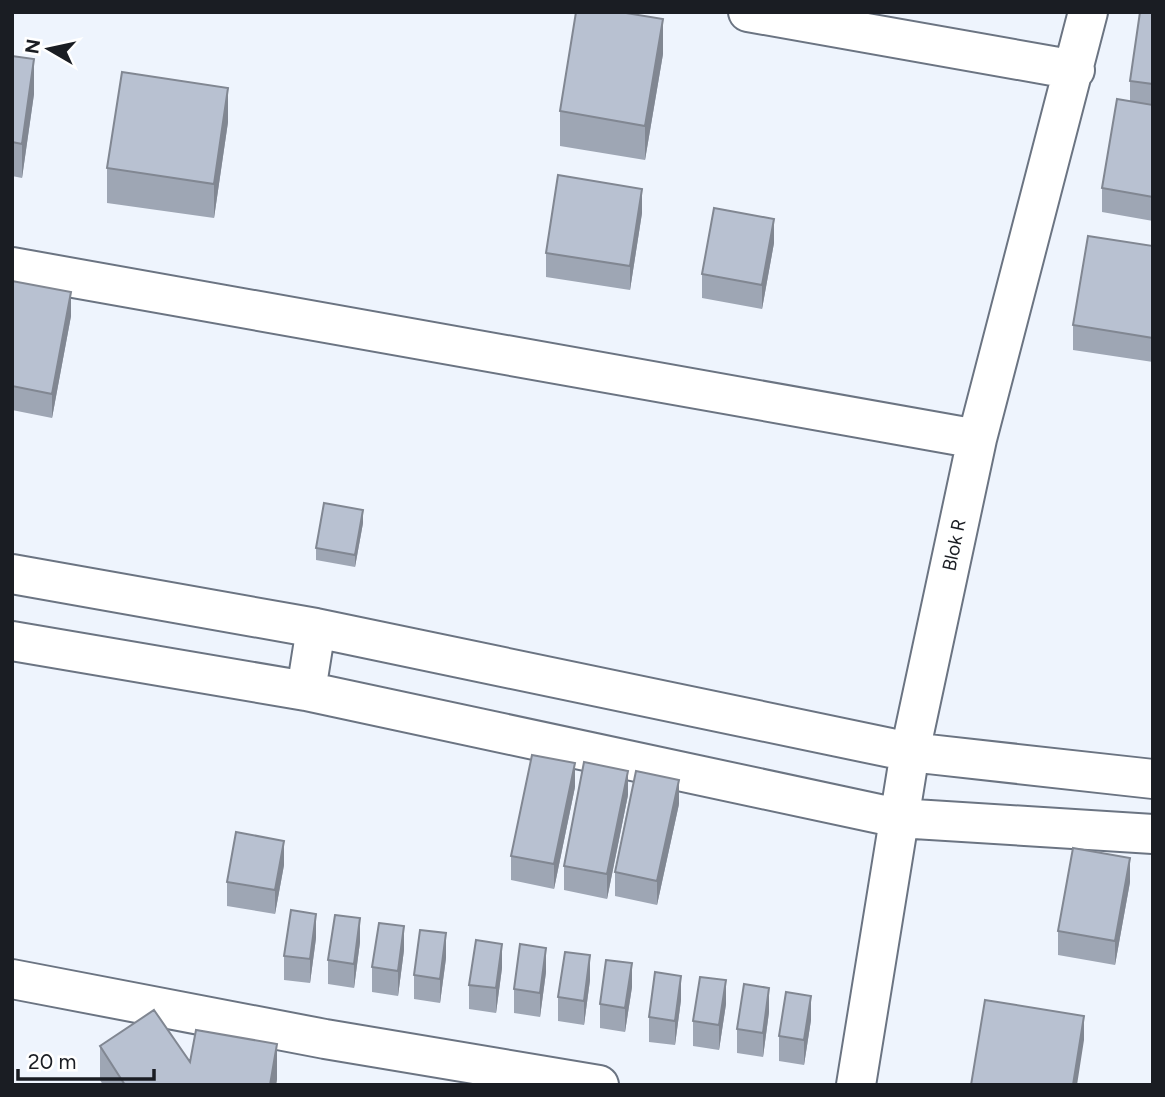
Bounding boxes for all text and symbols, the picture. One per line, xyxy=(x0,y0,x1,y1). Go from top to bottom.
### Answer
north arrow xyxy=(14,14,84,84)
text: N xyxy=(20,37,45,55)
street label: Blok R xyxy=(937,517,971,573)
scale bar xyxy=(18,1038,154,1082)
text: 20 m xyxy=(28,1049,76,1074)

